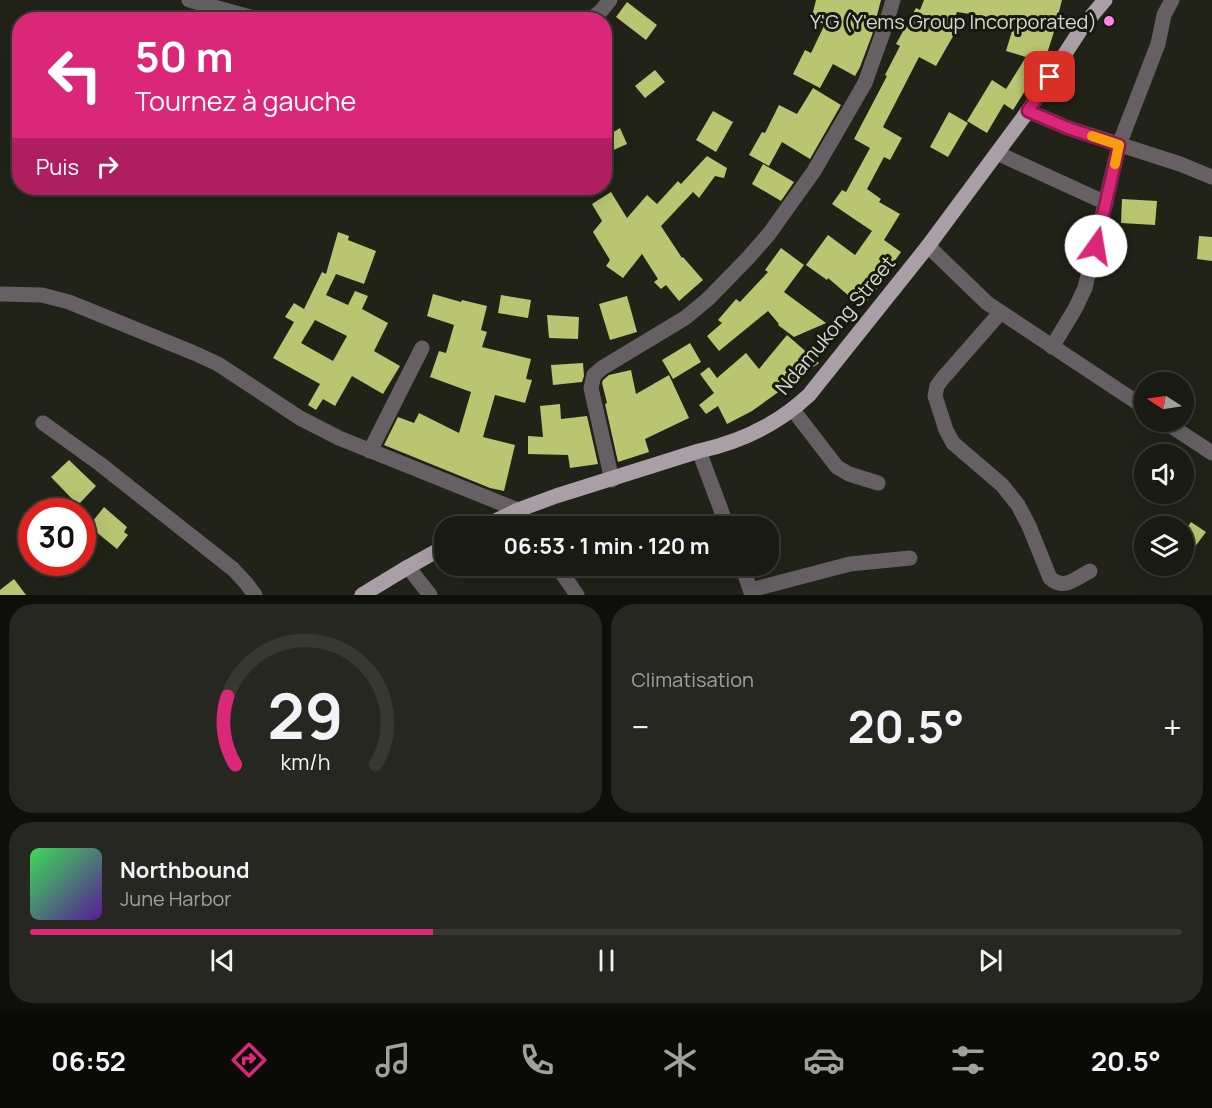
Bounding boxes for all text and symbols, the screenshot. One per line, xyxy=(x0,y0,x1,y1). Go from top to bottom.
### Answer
place label: Y'G (Y'ems Group Incorporated) xyxy=(810,8,1097,35)
marker: Y'G (Y'ems Group Incorporated) xyxy=(1102,14,1116,28)
text: 50 m xyxy=(135,27,233,85)
icon: left xyxy=(36,36,114,114)
pin xyxy=(1024,51,1075,102)
icon: arrive xyxy=(1033,60,1066,93)
text: Tournez à gauche xyxy=(135,82,356,119)
icon: right xyxy=(91,150,124,183)
text: Puis xyxy=(36,152,79,182)
position arrow xyxy=(1064,214,1128,278)
street label: Ndamukong Street xyxy=(769,250,901,400)
north arrow xyxy=(1134,372,1194,432)
map controls xyxy=(1134,372,1194,576)
button: sound xyxy=(1134,444,1194,504)
speed limit sign: 30 xyxy=(18,498,96,576)
button: layers xyxy=(1134,516,1194,576)
text: 06:53 · 1 min · 120 m xyxy=(504,531,709,561)
text: Climatisation xyxy=(632,666,754,693)
text: 29 xyxy=(267,672,343,758)
text: 20.5° xyxy=(848,695,964,757)
text: − xyxy=(632,704,649,749)
text: + xyxy=(1163,704,1182,749)
text: km/h xyxy=(280,748,330,777)
text: Northbound xyxy=(120,855,250,885)
text: June Harbor xyxy=(120,885,232,912)
icon: previous xyxy=(206,944,239,977)
icon: pause xyxy=(590,944,623,977)
icon: next xyxy=(974,944,1007,977)
icon: directions xyxy=(228,1039,270,1081)
icon: music xyxy=(372,1039,414,1081)
icon: phone xyxy=(516,1039,558,1081)
icon: climate xyxy=(659,1039,701,1081)
icon: car xyxy=(803,1039,845,1081)
icon: filters xyxy=(947,1039,989,1081)
text: 06:52 xyxy=(51,1042,126,1079)
text: 20.5° xyxy=(1091,1042,1161,1079)

